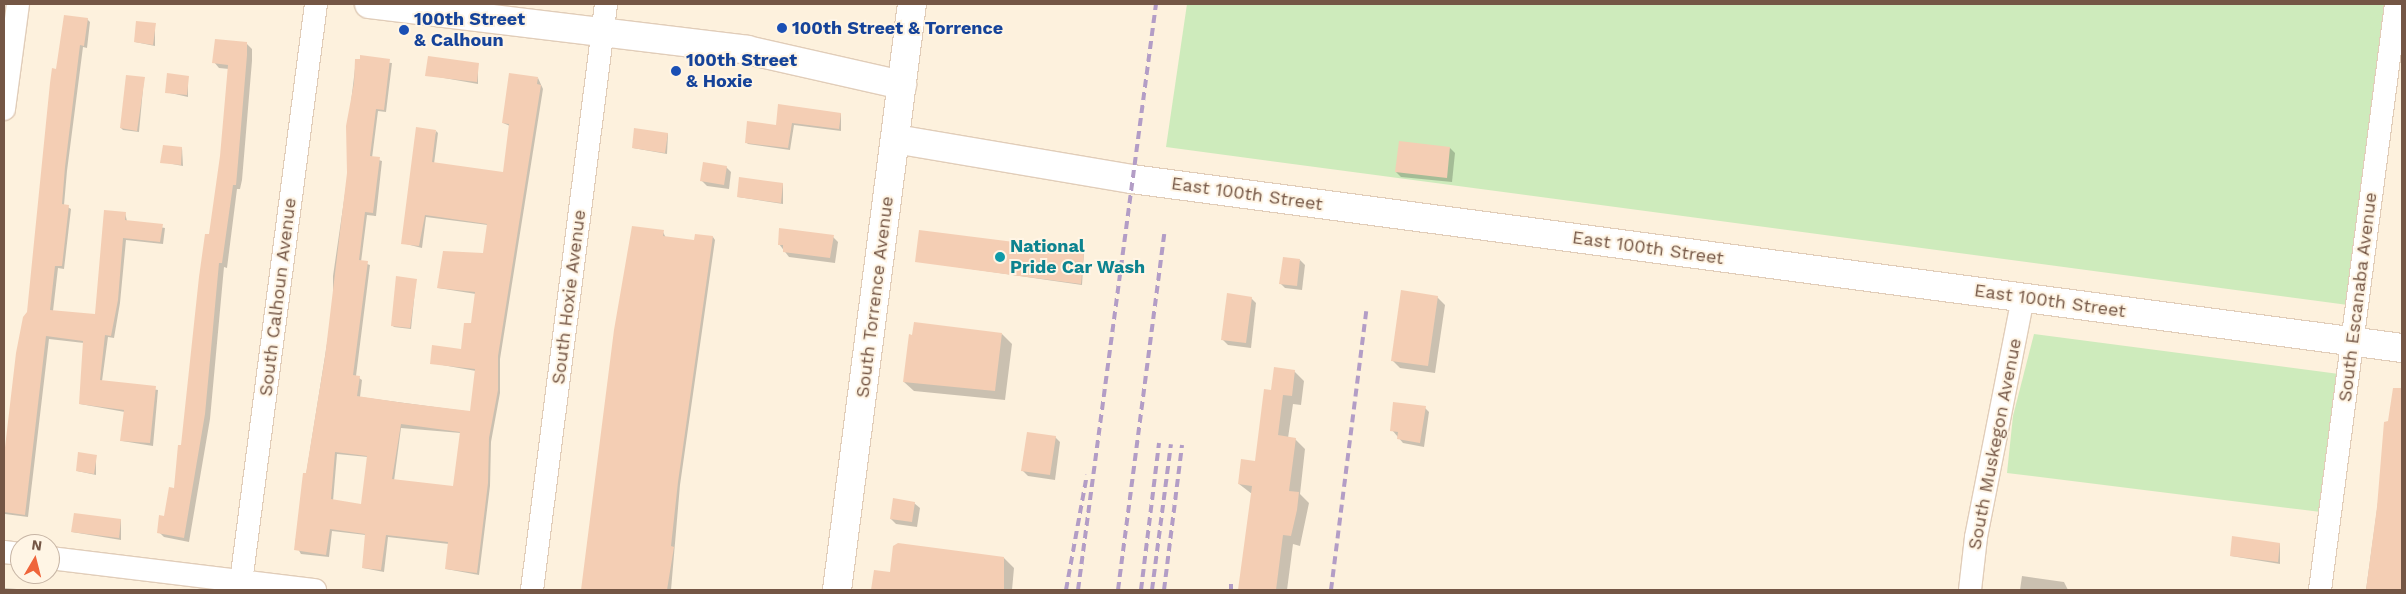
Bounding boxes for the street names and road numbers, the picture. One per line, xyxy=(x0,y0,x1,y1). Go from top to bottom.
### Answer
street label: East 100th Street xyxy=(1170,173,1324,215)
street label: South Escanaba Avenue xyxy=(2334,190,2382,404)
street label: South Torrence Avenue xyxy=(852,194,898,400)
street label: South Calhoun Avenue xyxy=(255,196,301,398)
street label: South Hoxie Avenue xyxy=(548,208,590,386)
street label: East 100th Street xyxy=(1571,227,1725,269)
street label: East 100th Street xyxy=(1973,280,2127,322)
street label: South Muskegon Avenue xyxy=(1964,336,2026,552)

